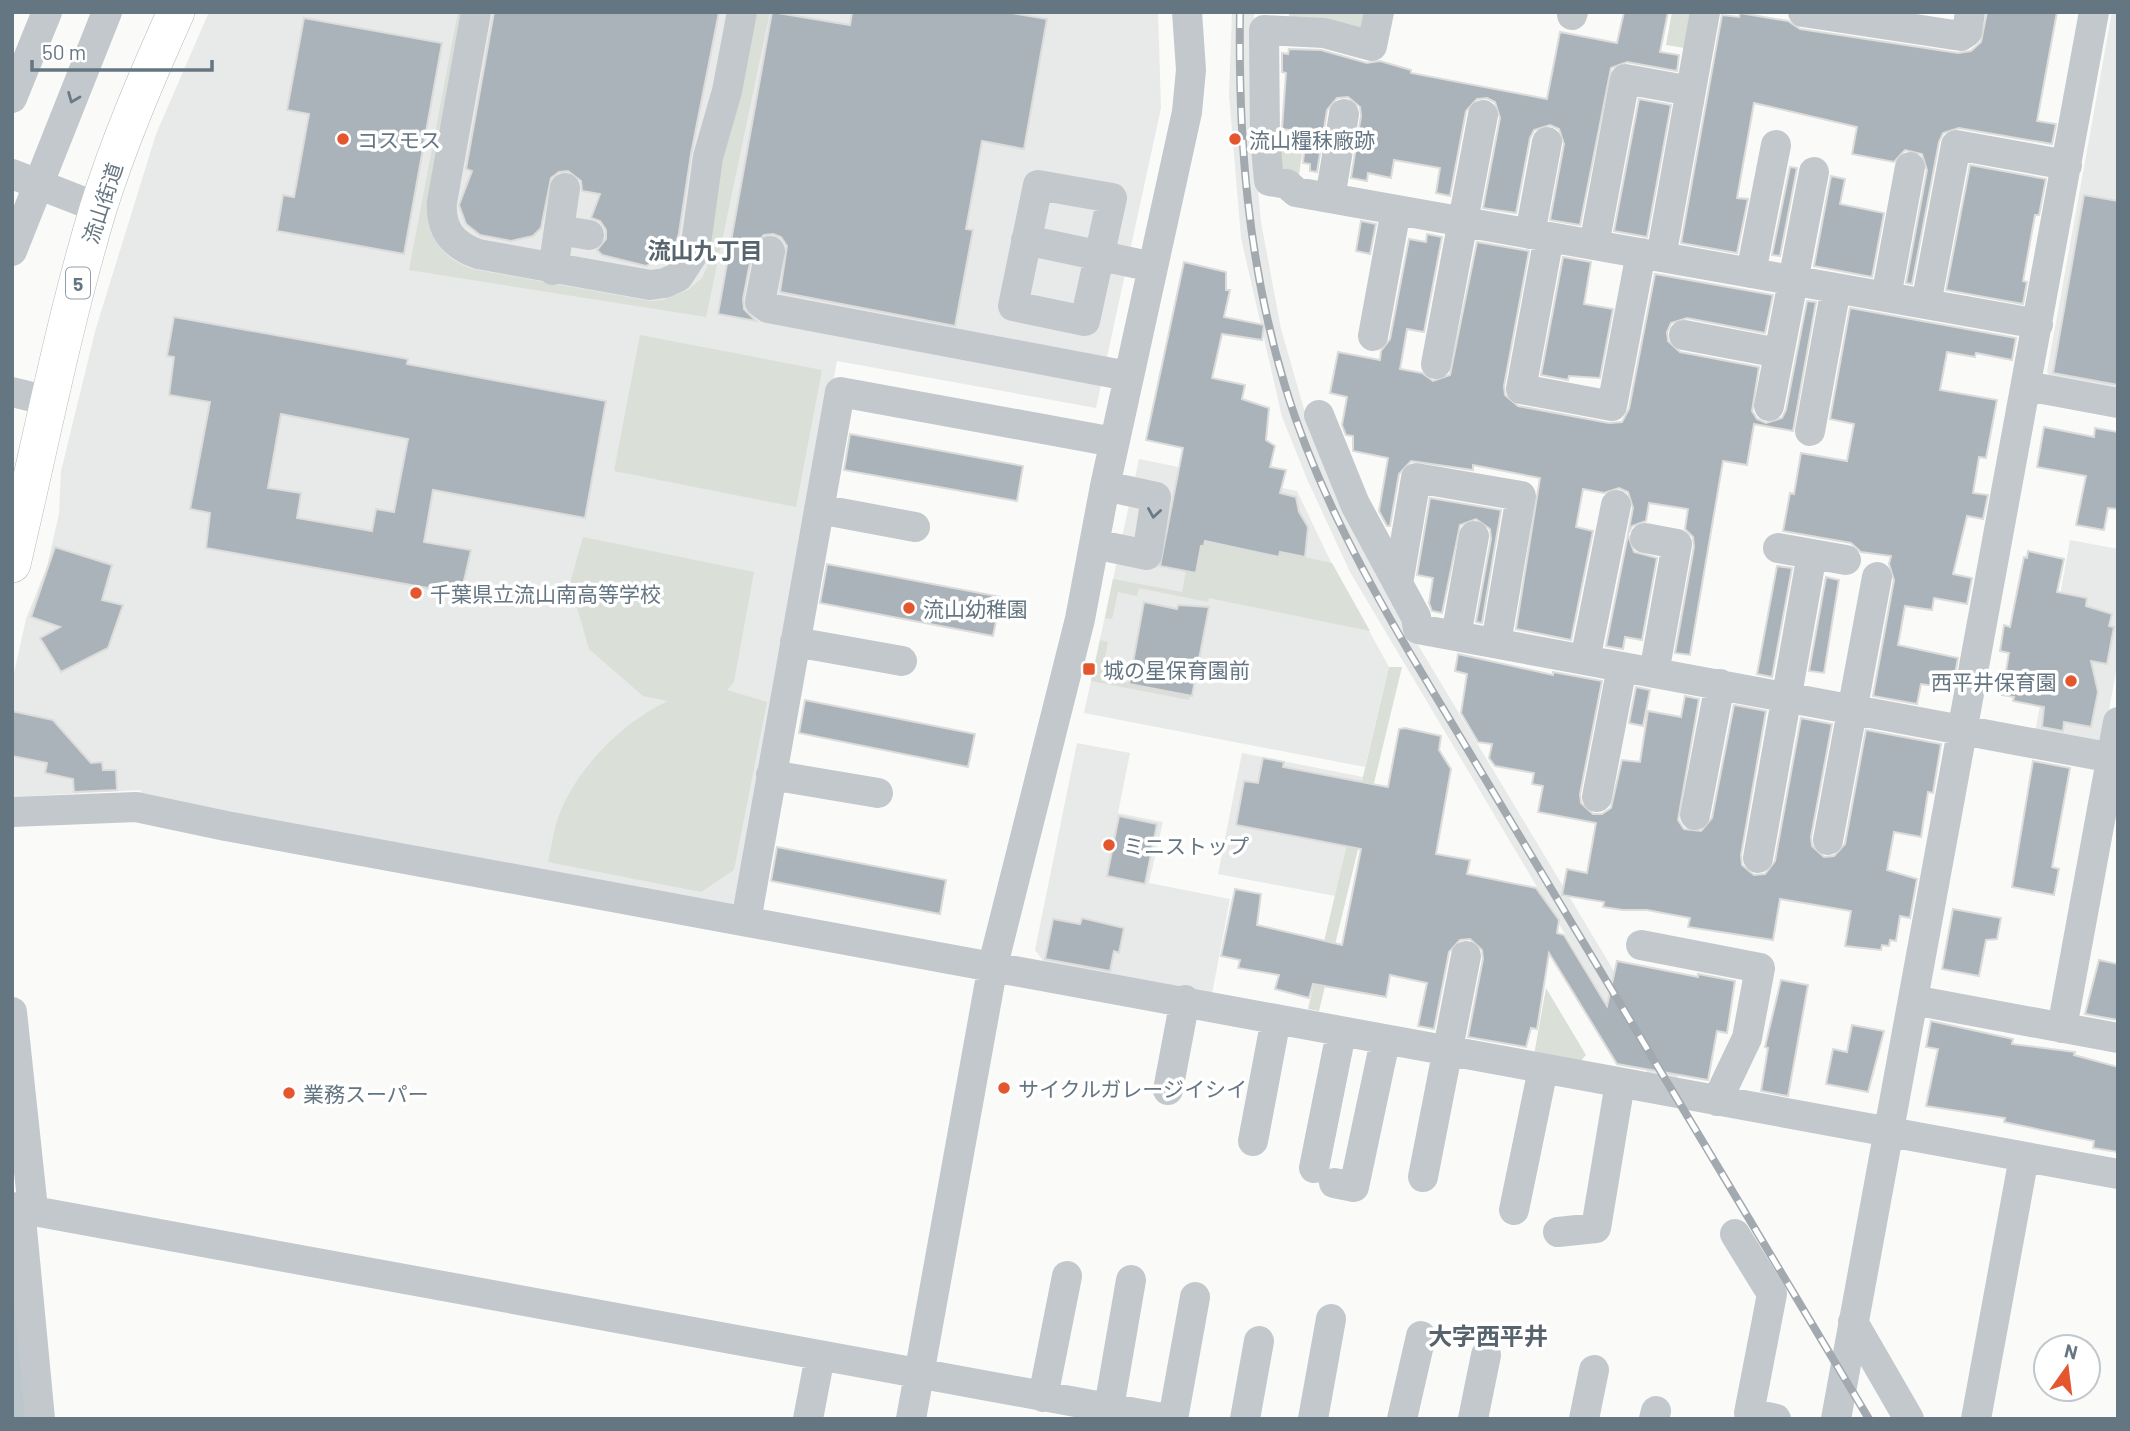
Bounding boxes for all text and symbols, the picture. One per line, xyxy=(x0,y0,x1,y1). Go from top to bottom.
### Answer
scale bar xyxy=(32,28,212,72)
text: 50 m xyxy=(42,39,86,64)
one-way arrow xyxy=(67,92,81,104)
place label: コスモス xyxy=(357,127,441,152)
place label: 流山糧秣廠跡 xyxy=(1249,127,1375,152)
marker: コスモス xyxy=(335,131,351,147)
marker: 流山糧秣廠跡 xyxy=(1227,131,1243,147)
street label: 流山街道 xyxy=(77,159,127,247)
district label: 流山九丁目 xyxy=(648,236,763,264)
road number: 5 xyxy=(66,268,90,298)
one-way arrow xyxy=(1147,507,1162,519)
place label: 千葉県立流山南高等学校 xyxy=(430,581,661,606)
marker: 千葉県立流山南高等学校 xyxy=(408,585,424,601)
place label: 流山幼稚園 xyxy=(923,596,1028,621)
marker: 流山幼稚園 xyxy=(901,600,917,616)
place label: 城の星保育園前 xyxy=(1103,657,1250,682)
marker: 城の星保育園前 xyxy=(1081,661,1097,677)
place label: 西平井保育園 xyxy=(1931,669,2057,694)
marker: 西平井保育園 xyxy=(2063,673,2079,689)
place label: ミニストップ xyxy=(1123,833,1249,858)
marker: ミニストップ xyxy=(1101,837,1117,853)
place label: サイクルガレージイシイ xyxy=(1018,1076,1247,1101)
marker: サイクルガレージイシイ xyxy=(996,1080,1012,1096)
place label: 業務スーパー xyxy=(303,1081,429,1106)
marker: 業務スーパー xyxy=(281,1085,297,1101)
district label: 大字西平井 xyxy=(1428,1321,1548,1350)
north arrow xyxy=(2032,1333,2102,1403)
text: N xyxy=(2062,1338,2080,1364)

